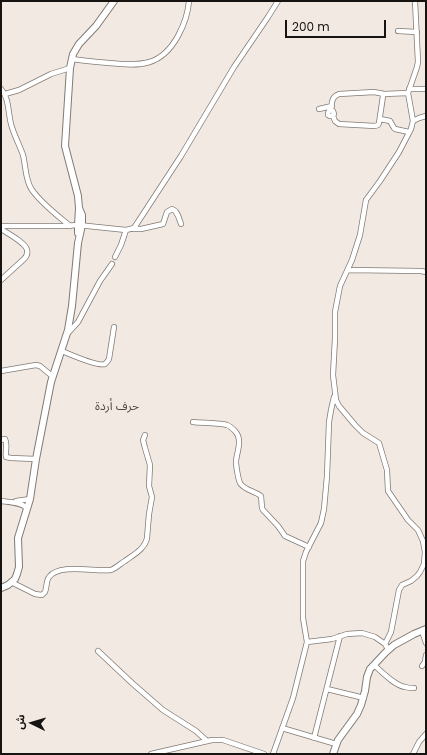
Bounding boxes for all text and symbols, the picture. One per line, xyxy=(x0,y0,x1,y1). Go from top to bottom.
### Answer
scale bar xyxy=(287,12,388,38)
text: 200 m xyxy=(292,18,330,35)
district label: حرف أردة xyxy=(95,400,139,414)
north arrow xyxy=(12,703,52,743)
text: ش xyxy=(11,714,29,730)

